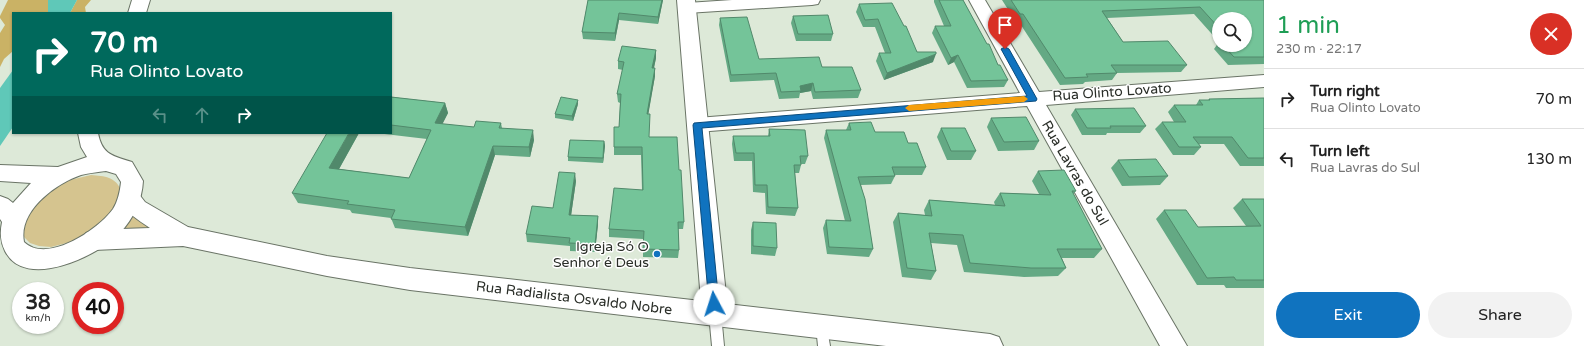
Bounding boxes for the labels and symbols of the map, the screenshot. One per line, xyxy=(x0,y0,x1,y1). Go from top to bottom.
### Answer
pin xyxy=(988,8,1022,49)
street label: Rua Olinto Lovato xyxy=(1052,79,1172,105)
street label: Rua Lavras do Sul xyxy=(1038,118,1112,228)
place label: Igreja Só O Senhor é Deus xyxy=(553,238,649,271)
marker: Igreja Só O Senhor é Deus xyxy=(652,249,662,259)
street label: Rua Radialista Osvaldo Nobre xyxy=(475,278,673,318)
speed limit sign: 40 xyxy=(72,282,124,334)
position arrow xyxy=(693,283,735,325)

